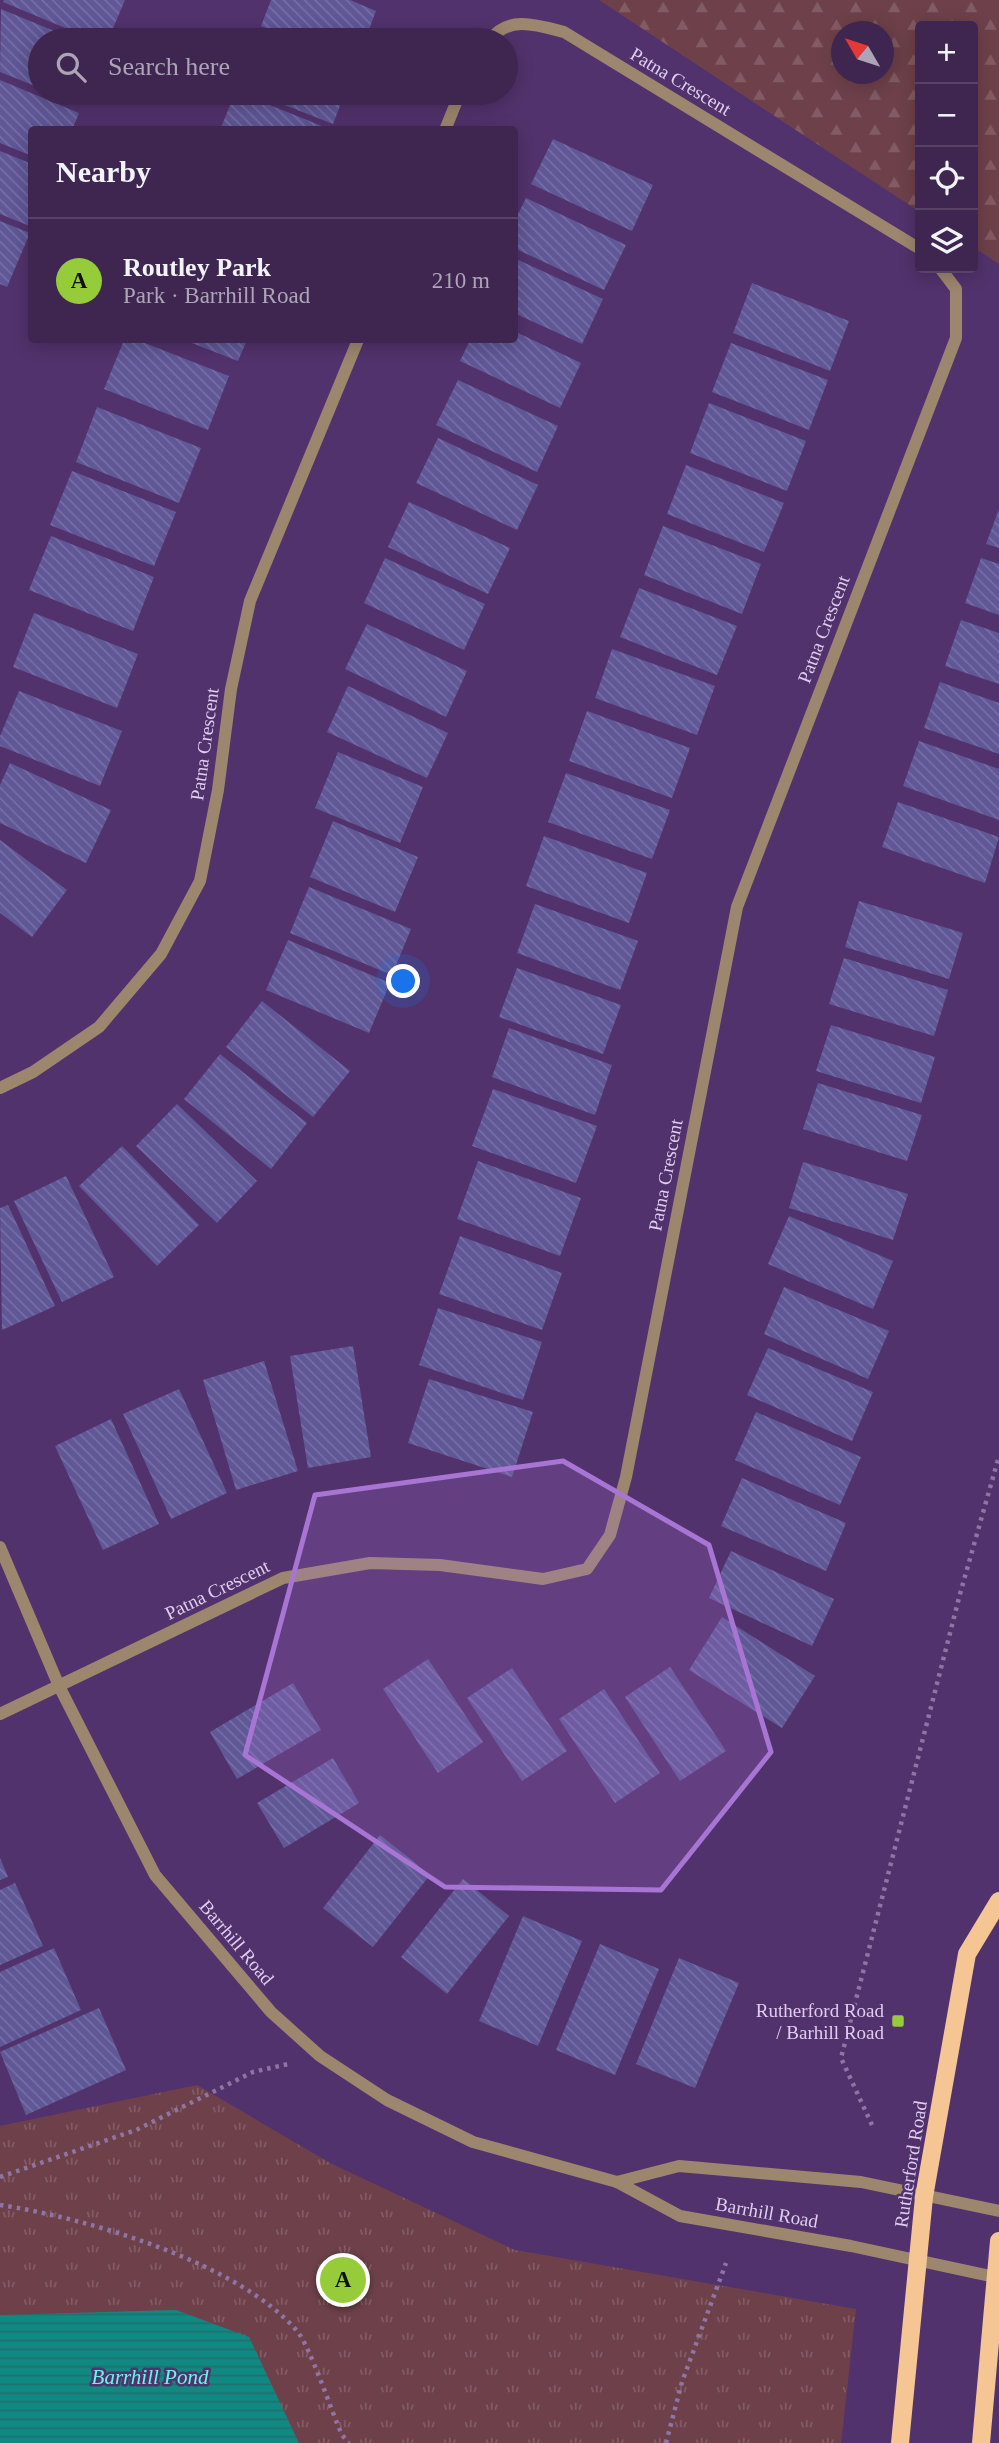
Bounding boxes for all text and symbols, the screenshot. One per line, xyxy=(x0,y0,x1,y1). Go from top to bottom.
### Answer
north arrow xyxy=(831,21,894,84)
map controls xyxy=(915,21,978,273)
button: + xyxy=(915,21,978,84)
search box xyxy=(28,28,518,105)
street label: Patna Crescent xyxy=(627,43,735,120)
icon: search xyxy=(52,48,90,86)
text: Search here xyxy=(108,52,230,81)
button: − xyxy=(915,84,978,147)
button: locate xyxy=(915,147,978,210)
text: Nearby xyxy=(56,155,151,188)
button: layers xyxy=(915,210,978,273)
text: Routley Park xyxy=(123,253,271,282)
text: A xyxy=(71,268,87,293)
text: 210 m xyxy=(432,268,490,293)
text: Park · Barrhill Road xyxy=(123,283,310,308)
street label: Patna Crescent xyxy=(793,572,854,686)
street label: Patna Crescent xyxy=(186,686,223,802)
your location xyxy=(386,964,420,998)
street label: Patna Crescent xyxy=(644,1117,687,1233)
street label: Patna Crescent xyxy=(162,1555,273,1624)
street label: Barrhill Road xyxy=(195,1896,278,1989)
place label: Rutherford Road / Barhill Road xyxy=(756,2000,884,2043)
marker: Rutherford Road / Barhill Road xyxy=(890,2013,906,2029)
street label: Rutherford Road xyxy=(890,2099,931,2229)
street label: Barrhill Road xyxy=(714,2193,820,2232)
pin: A xyxy=(320,2254,366,2306)
water label: Barrhill Pond xyxy=(92,2365,209,2389)

